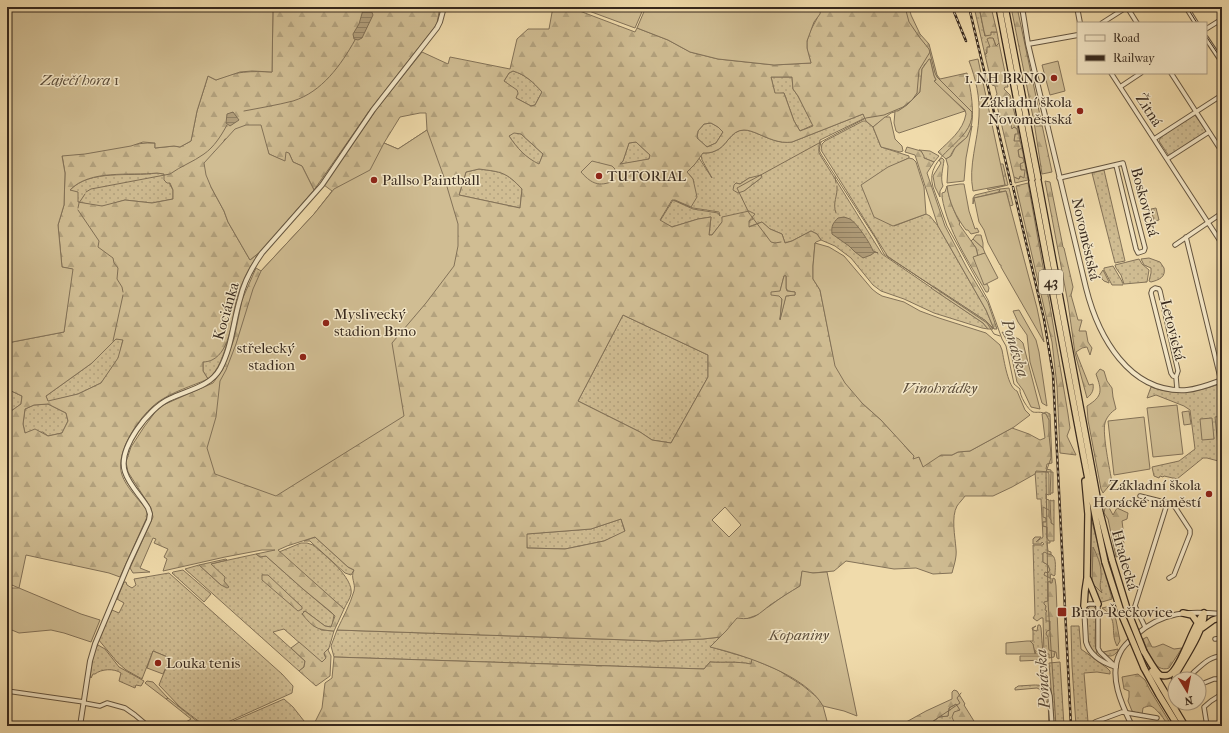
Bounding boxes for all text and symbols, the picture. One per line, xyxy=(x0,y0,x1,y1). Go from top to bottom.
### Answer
legend xyxy=(1077,22,1207,74)
text: Road xyxy=(1113,31,1140,45)
text: Railway xyxy=(1113,51,1155,65)
place label: 1. NH BRNO xyxy=(964,69,1046,87)
park label: Zaječí hora 1 xyxy=(40,71,119,89)
marker: 1. NH BRNO xyxy=(1049,73,1059,83)
street label: Žitná xyxy=(1132,90,1167,131)
place label: Základní škola Novoměstská xyxy=(980,93,1073,128)
marker: Základní škola Novoměstská xyxy=(1075,106,1085,116)
street label: Boskovická xyxy=(1127,165,1163,240)
place label: TUTORIAL xyxy=(607,167,686,185)
place label: Pallso Paintball xyxy=(382,171,480,189)
marker: TUTORIAL xyxy=(594,171,604,181)
marker: Pallso Paintball xyxy=(369,175,379,185)
street label: Novoměstská xyxy=(1068,196,1104,283)
road number: 43 xyxy=(1039,270,1063,294)
street label: Kociánka xyxy=(209,279,243,342)
street label: Letovická xyxy=(1157,298,1190,363)
place label: Myslivecký stadion Brno xyxy=(334,305,417,340)
water label: Ponávka xyxy=(997,316,1033,380)
marker: Myslivecký stadion Brno xyxy=(321,318,331,328)
place label: střelecký stadion xyxy=(237,339,296,374)
marker: střelecký stadion xyxy=(298,352,308,362)
park label: Vinohrádky xyxy=(903,379,978,397)
place label: Základní škola Horácké náměstí xyxy=(1093,476,1202,511)
marker: Základní škola Horácké náměstí xyxy=(1204,489,1214,499)
street label: Hradecká xyxy=(1108,528,1142,593)
place label: Brno-Řečkovice xyxy=(1071,603,1173,621)
marker: Brno-Řečkovice xyxy=(1056,606,1068,618)
park label: Kopaniny xyxy=(768,626,830,644)
water label: Ponávka xyxy=(1031,648,1054,710)
place label: Louka tenis xyxy=(166,654,241,672)
marker: Louka tenis xyxy=(153,658,163,668)
north arrow xyxy=(1167,671,1207,711)
text: N xyxy=(1183,693,1194,708)

